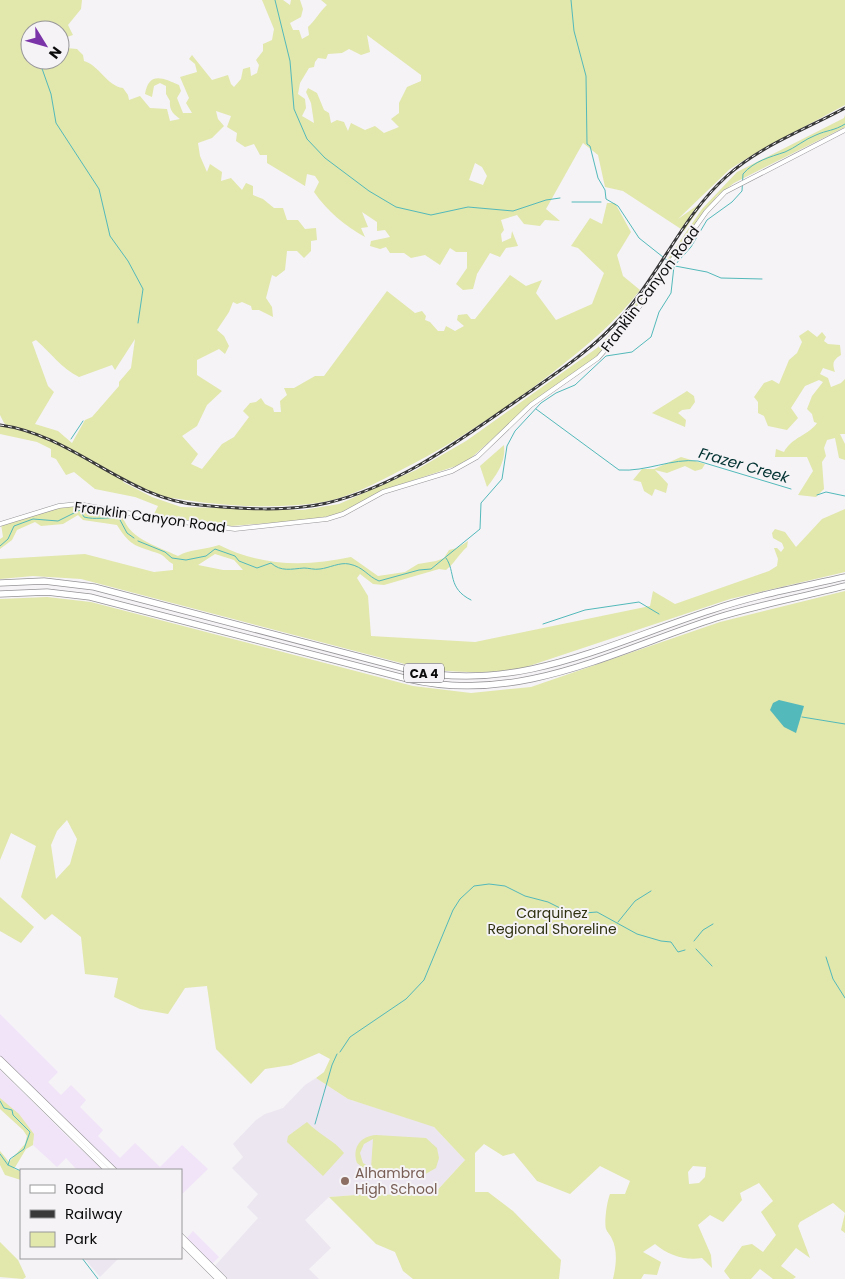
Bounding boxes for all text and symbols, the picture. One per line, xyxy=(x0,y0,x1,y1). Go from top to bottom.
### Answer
north arrow xyxy=(20,20,70,70)
text: N xyxy=(44,43,67,63)
street label: Franklin Canyon Road xyxy=(596,222,704,356)
water label: Frazer Creek xyxy=(696,442,793,488)
street label: Franklin Canyon Road xyxy=(73,496,227,538)
road number: CA 4 xyxy=(404,664,444,682)
park label: Carquinez Regional Shoreline xyxy=(487,903,617,939)
place label: Alhambra High School xyxy=(355,1163,437,1199)
legend xyxy=(20,1169,182,1259)
marker: Alhambra High School xyxy=(339,1175,351,1187)
text: Road xyxy=(65,1178,104,1199)
text: Railway xyxy=(65,1203,123,1224)
text: Park xyxy=(65,1228,97,1249)

